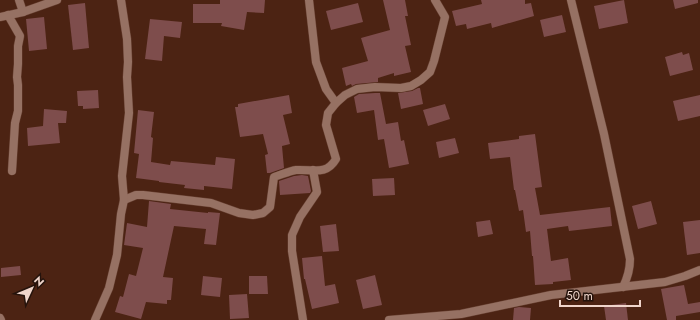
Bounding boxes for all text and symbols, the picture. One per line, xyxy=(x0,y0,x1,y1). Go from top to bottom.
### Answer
north arrow xyxy=(12,268,52,308)
text: N xyxy=(30,272,48,290)
scale bar xyxy=(560,282,640,308)
text: 50 m xyxy=(566,287,593,305)

